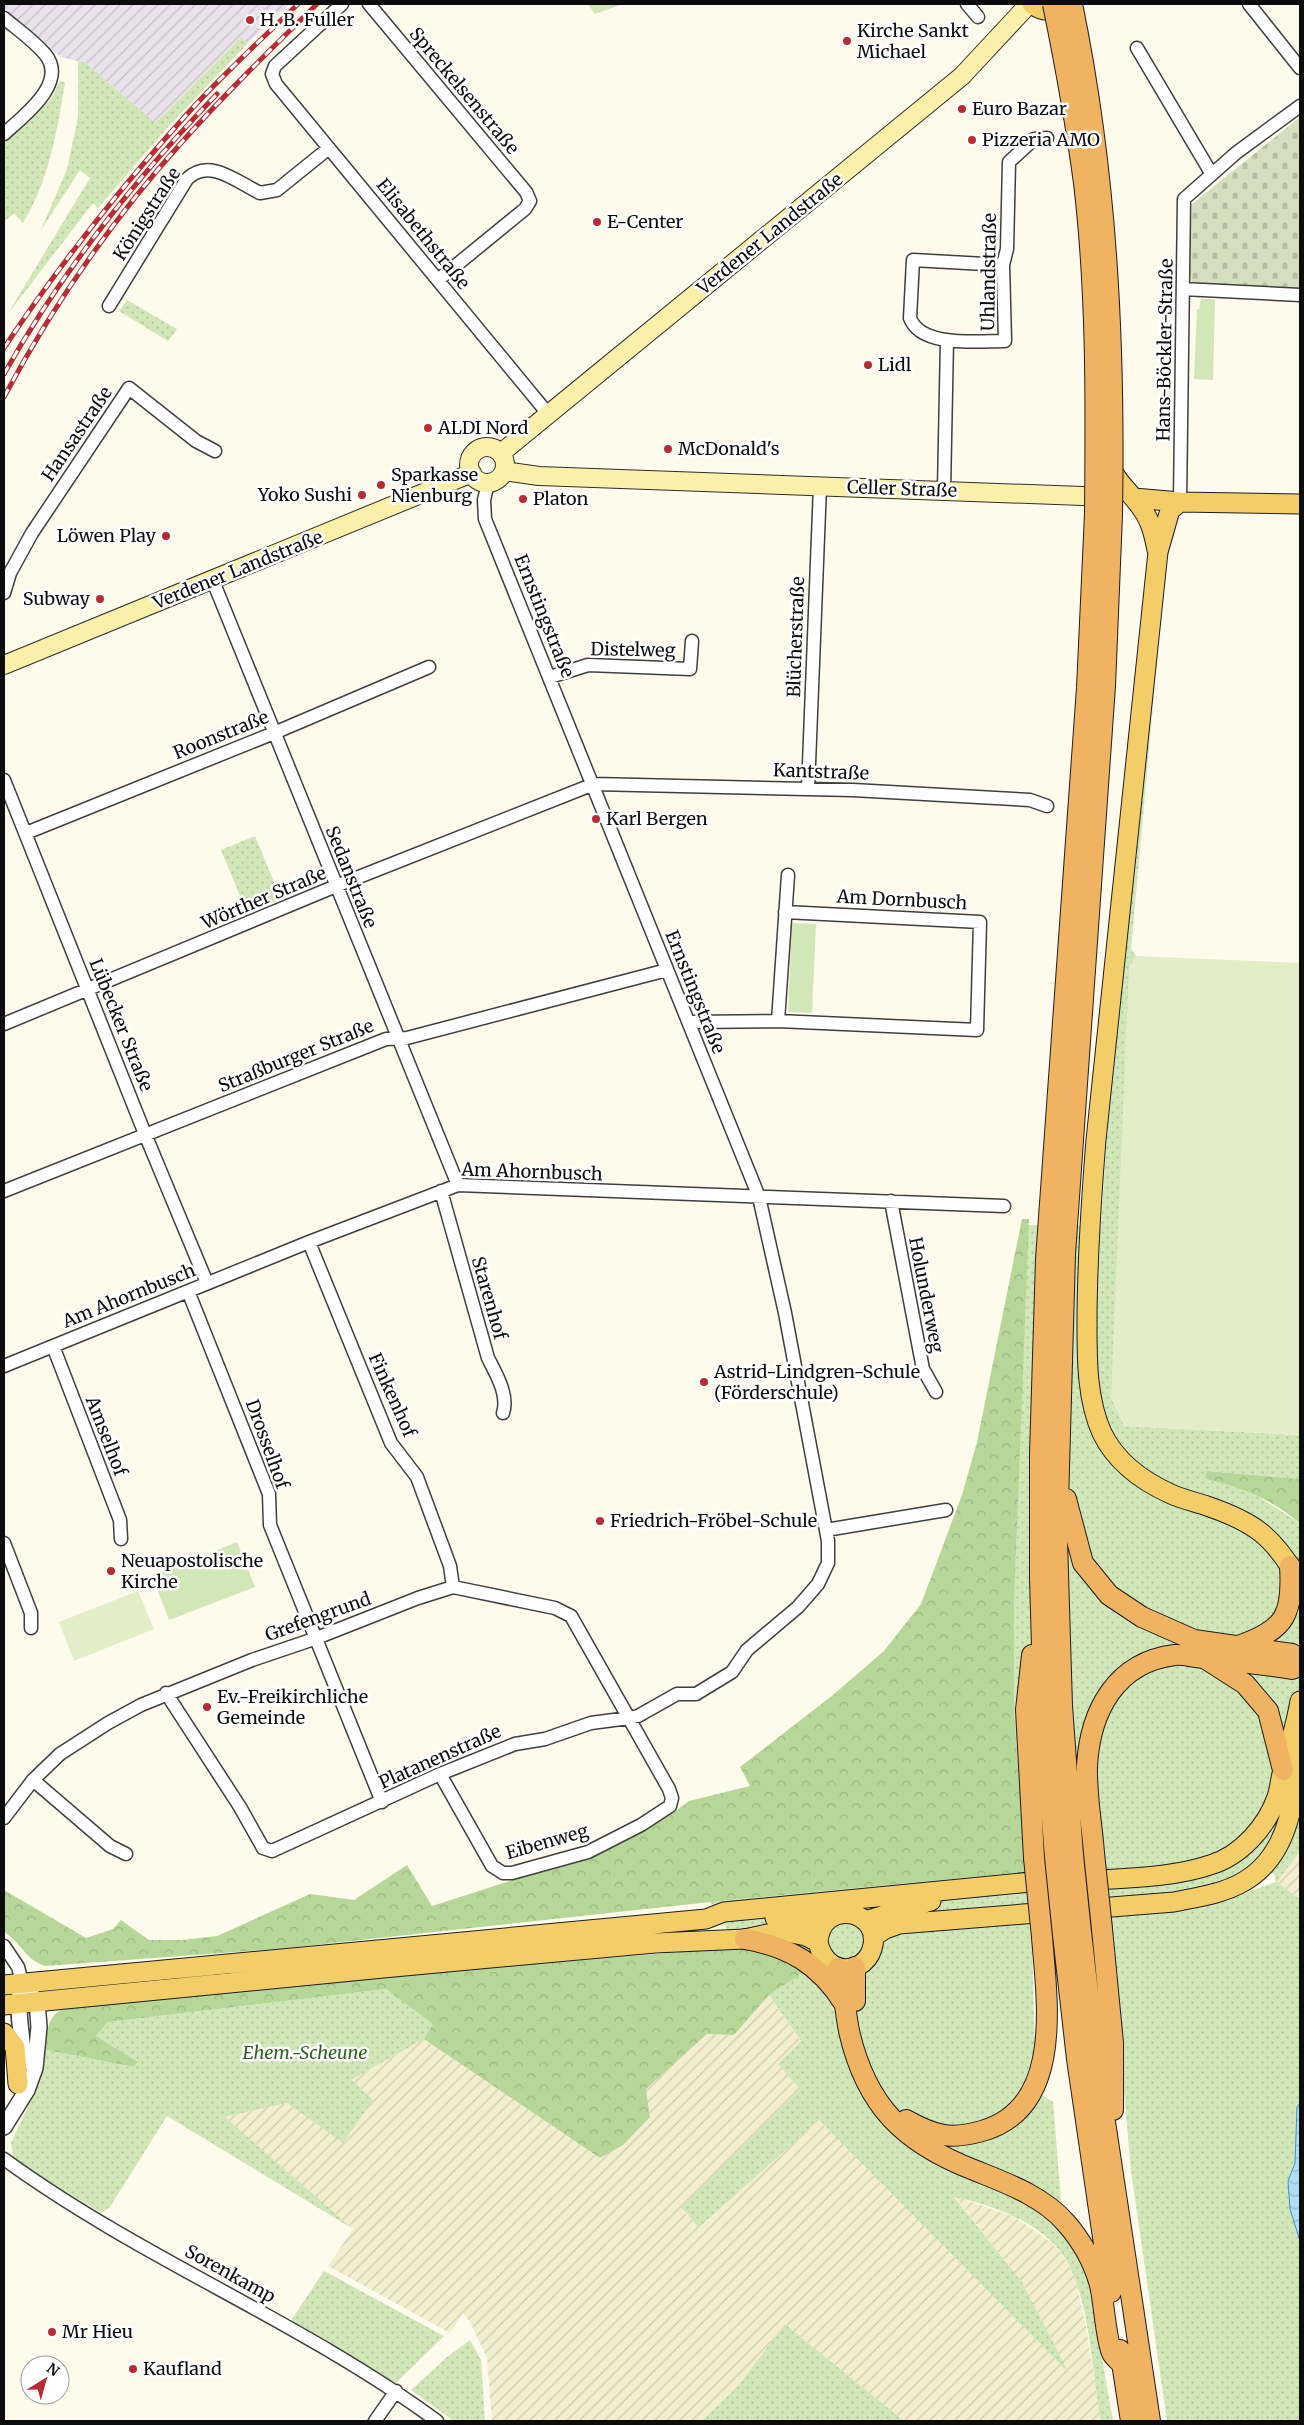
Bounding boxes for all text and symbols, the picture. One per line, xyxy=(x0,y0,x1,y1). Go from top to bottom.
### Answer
place label: H. B. Fuller xyxy=(260,8,354,31)
marker: H. B. Fuller xyxy=(244,14,256,26)
place label: Kirche Sankt Michael xyxy=(857,19,969,63)
street label: Spreckelsenstraße xyxy=(405,22,524,159)
marker: Kirche Sankt Michael xyxy=(841,35,853,47)
place label: Euro Bazar xyxy=(972,97,1067,120)
marker: Euro Bazar xyxy=(956,103,968,115)
place label: Pizzeria AMO xyxy=(982,128,1100,151)
marker: Pizzeria AMO xyxy=(966,134,978,146)
street label: Königstraße xyxy=(108,163,185,265)
street label: Verdener Landstraße xyxy=(691,168,847,300)
street label: Elisabethstraße xyxy=(372,174,475,294)
place label: E-Center xyxy=(607,210,683,233)
street label: Uhlandstraße xyxy=(976,213,1001,331)
marker: E-Center xyxy=(591,216,603,228)
street label: Hans-Böckler-Straße xyxy=(1151,258,1178,442)
place label: Lidl xyxy=(878,353,912,376)
marker: Lidl xyxy=(862,359,874,371)
street label: Hansastraße xyxy=(36,382,117,486)
place label: ALDI Nord xyxy=(437,416,529,439)
marker: ALDI Nord xyxy=(422,422,434,434)
place label: McDonald's xyxy=(678,437,780,460)
marker: McDonald's xyxy=(662,443,674,455)
place label: Sparkasse Nienburg xyxy=(391,463,478,507)
street label: Celler Straße xyxy=(846,475,958,502)
marker: Sparkasse Nienburg xyxy=(375,479,387,491)
place label: Yoko Sushi xyxy=(257,483,352,506)
place label: Platon xyxy=(533,487,589,510)
marker: Yoko Sushi xyxy=(356,489,368,501)
marker: Platon xyxy=(517,493,529,505)
place label: Löwen Play xyxy=(57,524,157,547)
street label: Verdener Landstraße xyxy=(149,525,326,614)
marker: Löwen Play xyxy=(160,530,172,542)
street label: Ernstingstraße xyxy=(509,551,580,681)
street label: Blücherstraße xyxy=(782,576,809,698)
place label: Subway xyxy=(23,587,91,610)
marker: Subway xyxy=(94,593,106,605)
street label: Distelweg xyxy=(590,637,676,662)
street label: Roonstraße xyxy=(170,705,272,764)
street label: Kantstraße xyxy=(773,758,869,785)
place label: Karl Bergen xyxy=(606,807,708,830)
marker: Karl Bergen xyxy=(590,813,602,825)
street label: Sedanstraße xyxy=(321,822,382,931)
street label: Wörther Straße xyxy=(197,861,330,935)
street label: Am Dornbusch xyxy=(835,885,968,914)
street label: Ernstingstraße xyxy=(660,927,731,1057)
street label: Lübecker Straße xyxy=(84,955,159,1095)
street label: Straßburger Straße xyxy=(215,1014,377,1097)
street label: Am Ahornbusch xyxy=(460,1158,603,1185)
street label: Holunderweg xyxy=(904,1235,949,1355)
street label: Starenhof xyxy=(467,1254,513,1343)
street label: Am Ahornbusch xyxy=(58,1258,199,1333)
street label: Finkenhof xyxy=(364,1349,422,1442)
place label: Astrid-Lindgren-Schule (Förderschule) xyxy=(713,1360,920,1404)
marker: Astrid-Lindgren-Schule (Förderschule) xyxy=(698,1376,710,1388)
street label: Amselhof xyxy=(80,1392,133,1480)
street label: Drosselhof xyxy=(241,1396,295,1493)
place label: Friedrich-Fröbel-Schule xyxy=(610,1509,817,1532)
marker: Friedrich-Fröbel-Schule xyxy=(594,1515,606,1527)
place label: Neuapostolische Kirche xyxy=(121,1549,263,1593)
marker: Neuapostolische Kirche xyxy=(105,1565,117,1577)
street label: Grefengrund xyxy=(262,1587,374,1646)
place label: Ev.-Freikirchliche Gemeinde xyxy=(217,1685,368,1729)
marker: Ev.-Freikirchliche Gemeinde xyxy=(201,1701,213,1713)
street label: Platanenstraße xyxy=(375,1719,504,1794)
street label: Eibenweg xyxy=(503,1819,591,1864)
park label: Ehem.-Scheune xyxy=(242,2041,368,2064)
street label: Sorenkamp xyxy=(181,2239,280,2308)
place label: Mr Hieu xyxy=(62,2320,133,2343)
marker: Mr Hieu xyxy=(46,2326,58,2338)
north arrow xyxy=(20,2355,70,2405)
place label: Kaufland xyxy=(143,2357,222,2380)
text: N xyxy=(43,2359,63,2380)
marker: Kaufland xyxy=(127,2363,139,2375)

